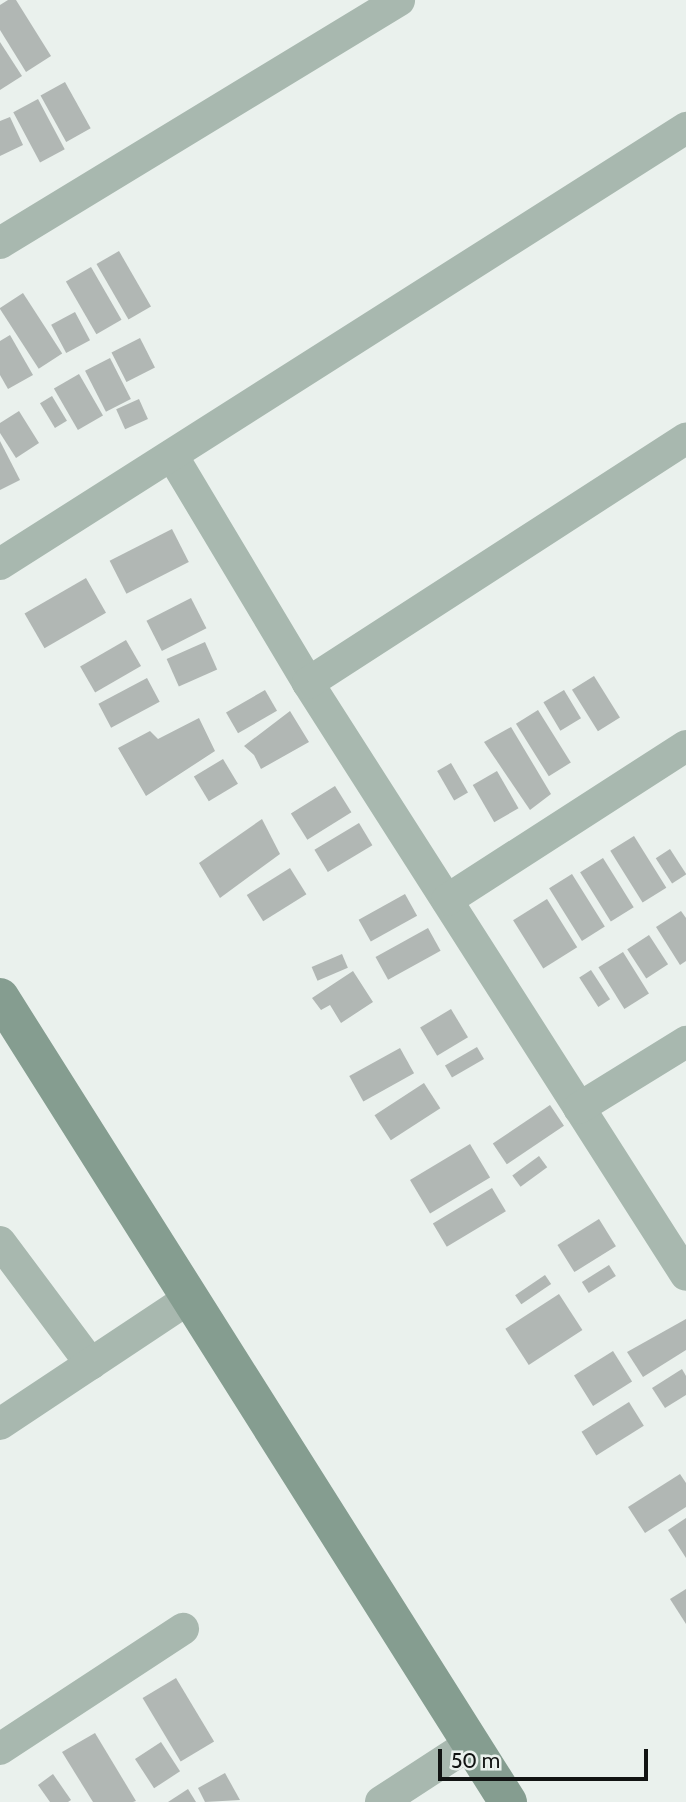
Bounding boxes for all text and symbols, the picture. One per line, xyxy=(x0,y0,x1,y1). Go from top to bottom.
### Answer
scale bar xyxy=(441,1736,651,1780)
text: 50 m xyxy=(451,1748,500,1773)

